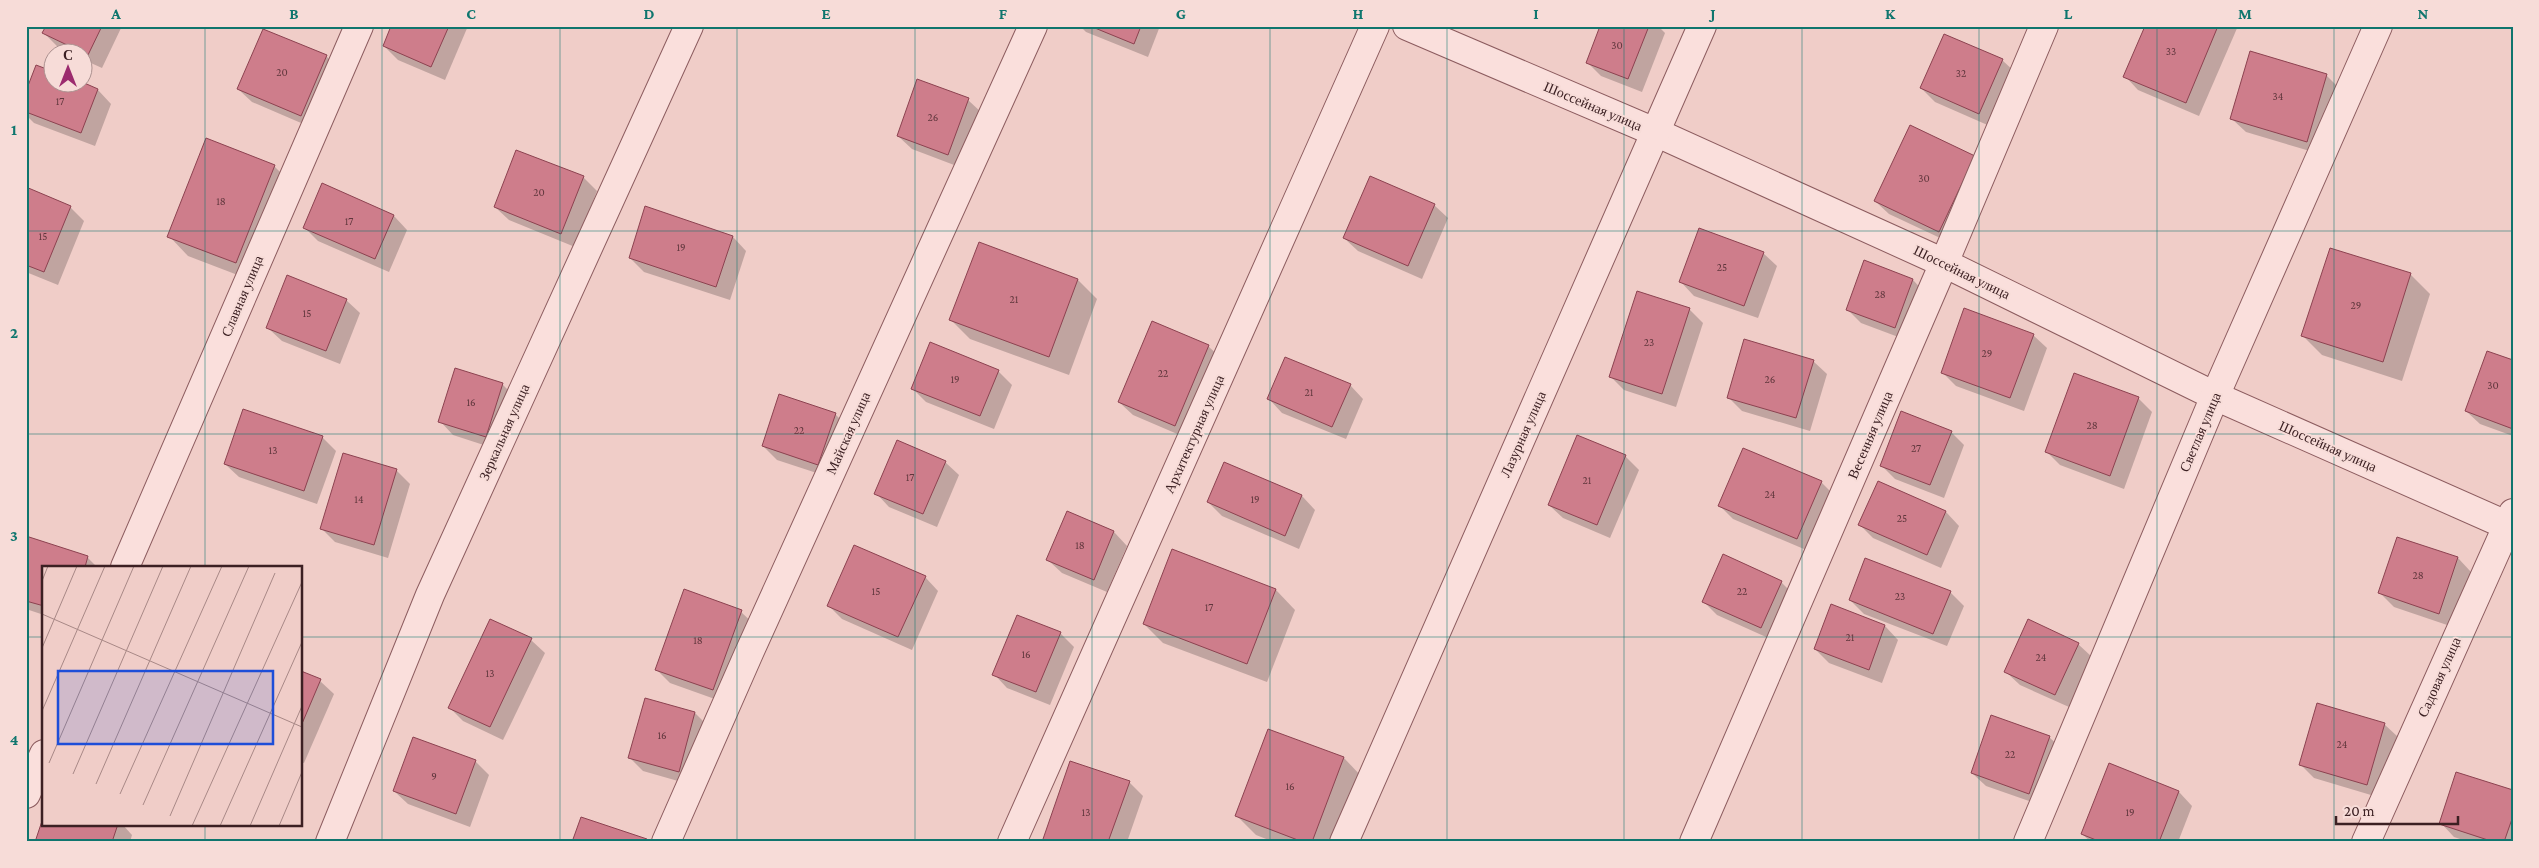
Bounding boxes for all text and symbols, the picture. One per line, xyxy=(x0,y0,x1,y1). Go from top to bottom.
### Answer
text: A xyxy=(110,5,121,22)
text: B xyxy=(289,5,299,22)
text: C xyxy=(466,5,476,22)
text: D xyxy=(643,5,655,22)
text: E xyxy=(821,5,831,22)
text: F xyxy=(999,5,1008,22)
text: G xyxy=(1176,5,1186,22)
text: H xyxy=(1353,5,1364,22)
text: I xyxy=(1533,5,1539,22)
text: J xyxy=(1708,5,1716,22)
text: K xyxy=(1885,5,1896,22)
text: L xyxy=(2064,5,2073,22)
text: M xyxy=(2238,5,2252,22)
text: N xyxy=(2418,5,2429,22)
house number: 30 xyxy=(1611,39,1623,51)
north arrow xyxy=(42,42,92,92)
house number: 33 xyxy=(2166,45,2176,57)
text: С xyxy=(63,47,73,63)
house number: 20 xyxy=(276,66,288,78)
house number: 32 xyxy=(1956,67,1966,79)
street label: Шоссейная улица xyxy=(1541,78,1645,134)
house number: 34 xyxy=(2273,90,2284,102)
house number: 17 xyxy=(56,95,64,107)
house number: 26 xyxy=(928,111,938,123)
text: 1 xyxy=(11,121,17,138)
house number: 30 xyxy=(1918,172,1930,184)
house number: 20 xyxy=(533,186,545,198)
house number: 18 xyxy=(216,195,226,207)
house number: 17 xyxy=(345,215,353,227)
house number: 15 xyxy=(39,230,47,242)
house number: 19 xyxy=(676,241,686,253)
street label: Шоссейная улица xyxy=(1911,242,2013,303)
street label: Славная улица xyxy=(218,252,267,339)
house number: 25 xyxy=(1717,261,1727,273)
house number: 28 xyxy=(1874,288,1886,300)
house number: 21 xyxy=(1010,293,1019,305)
house number: 29 xyxy=(2351,299,2361,311)
house number: 15 xyxy=(303,307,311,319)
text: 2 xyxy=(10,324,18,341)
house number: 23 xyxy=(1644,336,1654,348)
house number: 29 xyxy=(1982,347,1992,359)
house number: 22 xyxy=(1158,367,1168,379)
street label: Архитектурная улица xyxy=(1161,372,1228,496)
house number: 19 xyxy=(950,373,960,385)
house number: 26 xyxy=(1765,373,1775,385)
house number: 30 xyxy=(2487,379,2499,391)
street label: Зеркальная улица xyxy=(476,381,533,483)
house number: 21 xyxy=(1305,386,1314,398)
street label: Майская улица xyxy=(823,388,874,477)
street label: Лазурная улица xyxy=(1497,388,1549,479)
street label: Весенняя улица xyxy=(1844,388,1896,481)
street label: Светлая улица xyxy=(2176,389,2224,474)
house number: 16 xyxy=(466,396,476,408)
street label: Шоссейная улица xyxy=(2277,417,2380,475)
house number: 28 xyxy=(2086,419,2098,431)
house number: 22 xyxy=(794,424,804,436)
house number: 27 xyxy=(1911,442,1921,454)
house number: 13 xyxy=(269,444,277,456)
house number: 17 xyxy=(906,471,914,483)
house number: 21 xyxy=(1583,474,1592,486)
house number: 24 xyxy=(1765,488,1776,500)
house number: 14 xyxy=(354,493,364,505)
house number: 19 xyxy=(1250,493,1260,505)
house number: 25 xyxy=(1897,512,1907,524)
text: 3 xyxy=(10,527,18,544)
house number: 18 xyxy=(1075,539,1085,551)
inset map xyxy=(42,566,302,826)
house number: 28 xyxy=(2412,569,2424,581)
house number: 15 xyxy=(872,585,880,597)
house number: 22 xyxy=(1737,585,1747,597)
house number: 23 xyxy=(1895,590,1905,602)
house number: 17 xyxy=(1205,601,1213,613)
house number: 21 xyxy=(1846,631,1855,643)
house number: 18 xyxy=(693,634,703,646)
street label: Садовая улица xyxy=(2414,634,2464,720)
house number: 16 xyxy=(1021,648,1031,660)
house number: 24 xyxy=(2036,651,2047,663)
house number: 13 xyxy=(486,667,494,679)
house number: 16 xyxy=(657,729,667,741)
text: 4 xyxy=(10,731,19,748)
house number: 24 xyxy=(2337,738,2348,750)
house number: 22 xyxy=(2005,748,2015,760)
house number: 9 xyxy=(431,770,437,782)
house number: 16 xyxy=(1285,780,1295,792)
scale bar xyxy=(2336,793,2459,825)
text: 20 m xyxy=(2344,803,2375,819)
house number: 13 xyxy=(1082,806,1090,818)
house number: 19 xyxy=(2125,806,2135,818)

